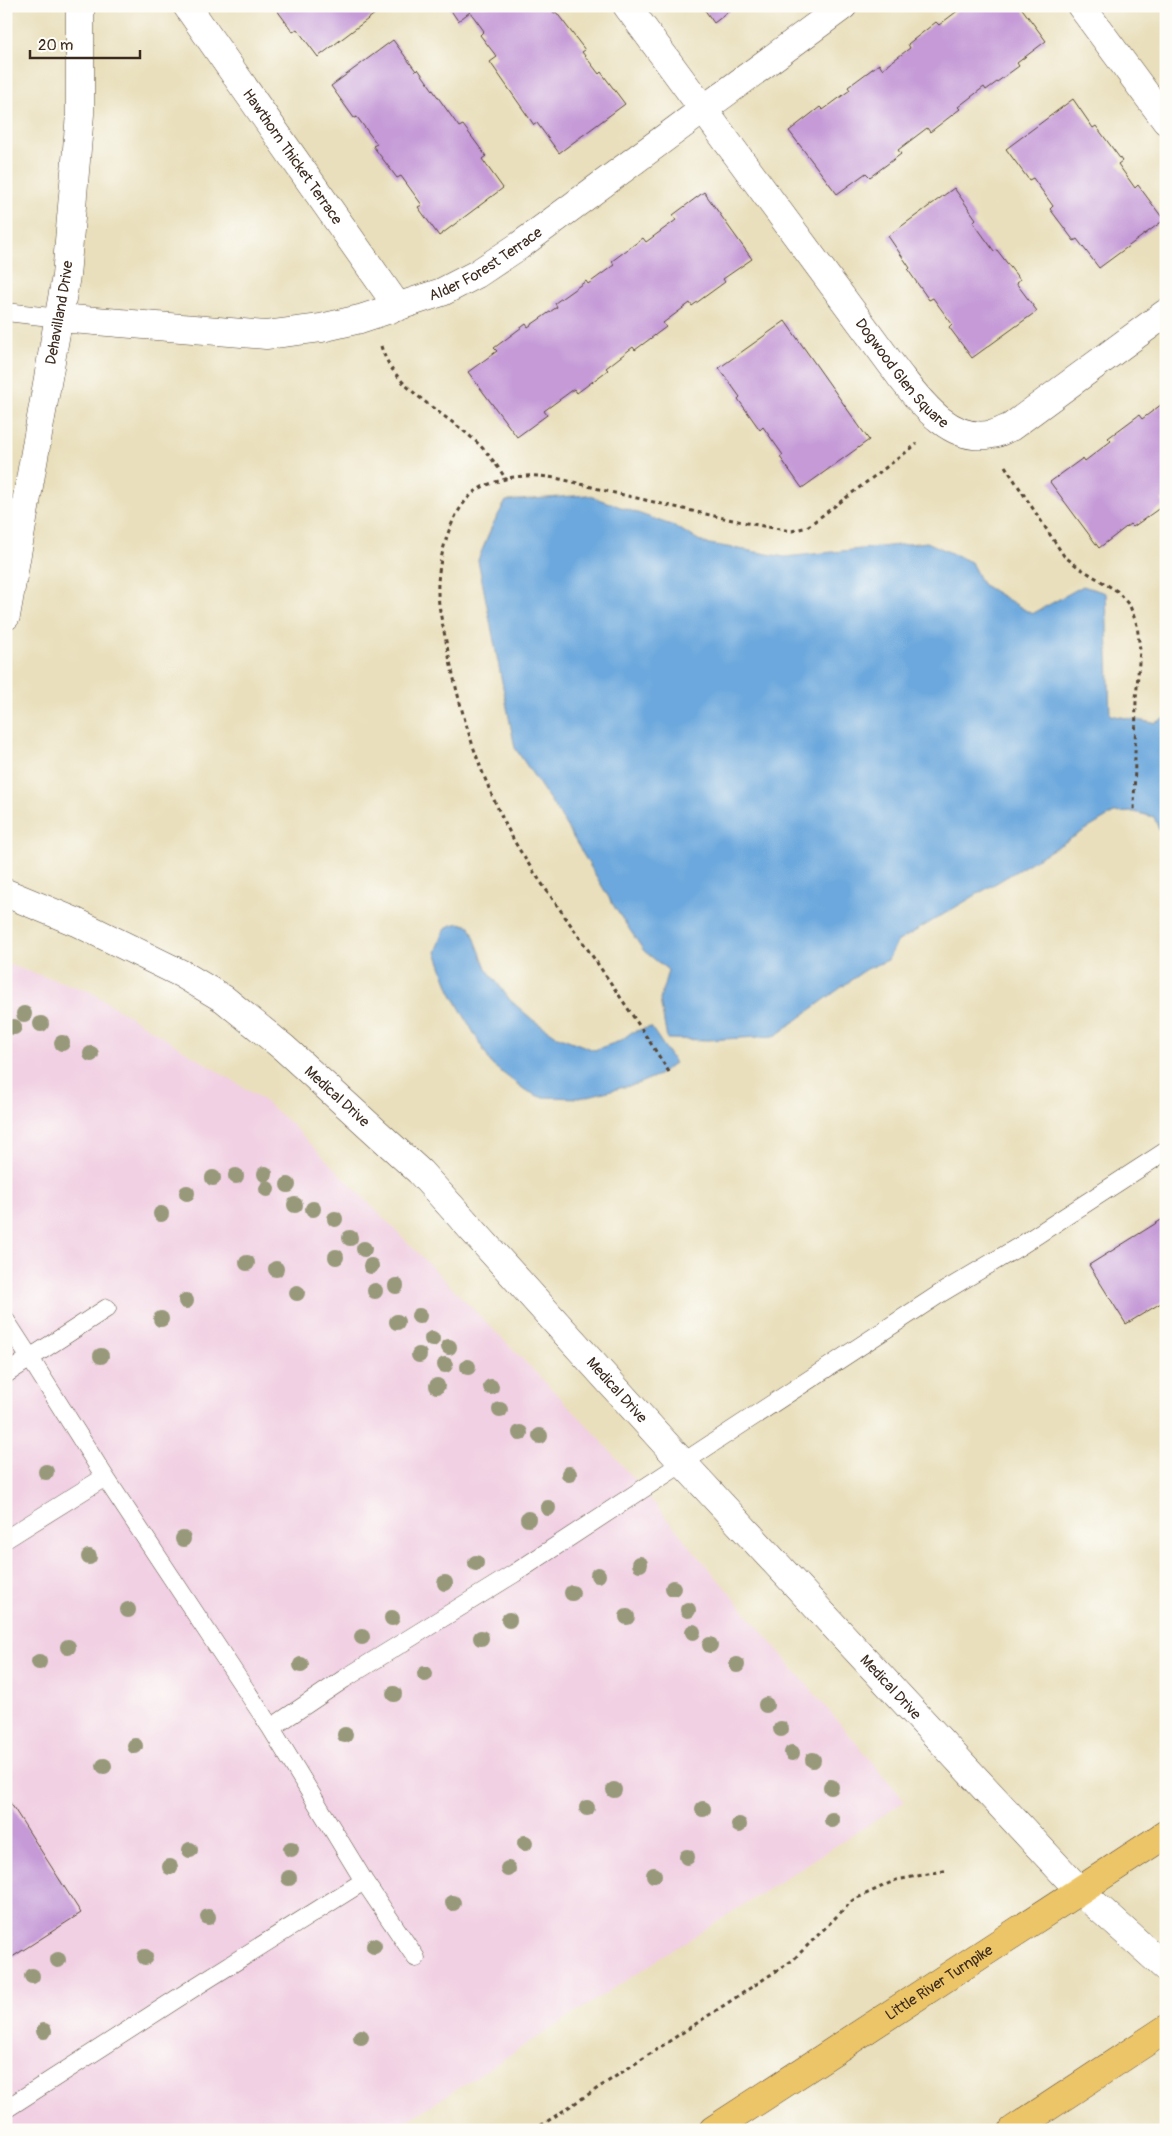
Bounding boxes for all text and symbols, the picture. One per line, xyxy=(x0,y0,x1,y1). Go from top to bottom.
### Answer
scale bar xyxy=(30,28,140,60)
text: 20 m xyxy=(38,36,73,55)
street label: Hawthorn Thicket Terrace xyxy=(238,85,347,229)
street label: Alder Forest Terrace xyxy=(427,223,547,306)
street label: Dehavilland Drive xyxy=(42,259,77,366)
street label: Dogwood Glen Square xyxy=(851,315,952,433)
street label: Medical Drive xyxy=(300,1062,374,1132)
street label: Medical Drive xyxy=(582,1354,651,1427)
street label: Medical Drive xyxy=(856,1651,926,1724)
street label: Little River Turnpike xyxy=(882,1940,997,2025)

